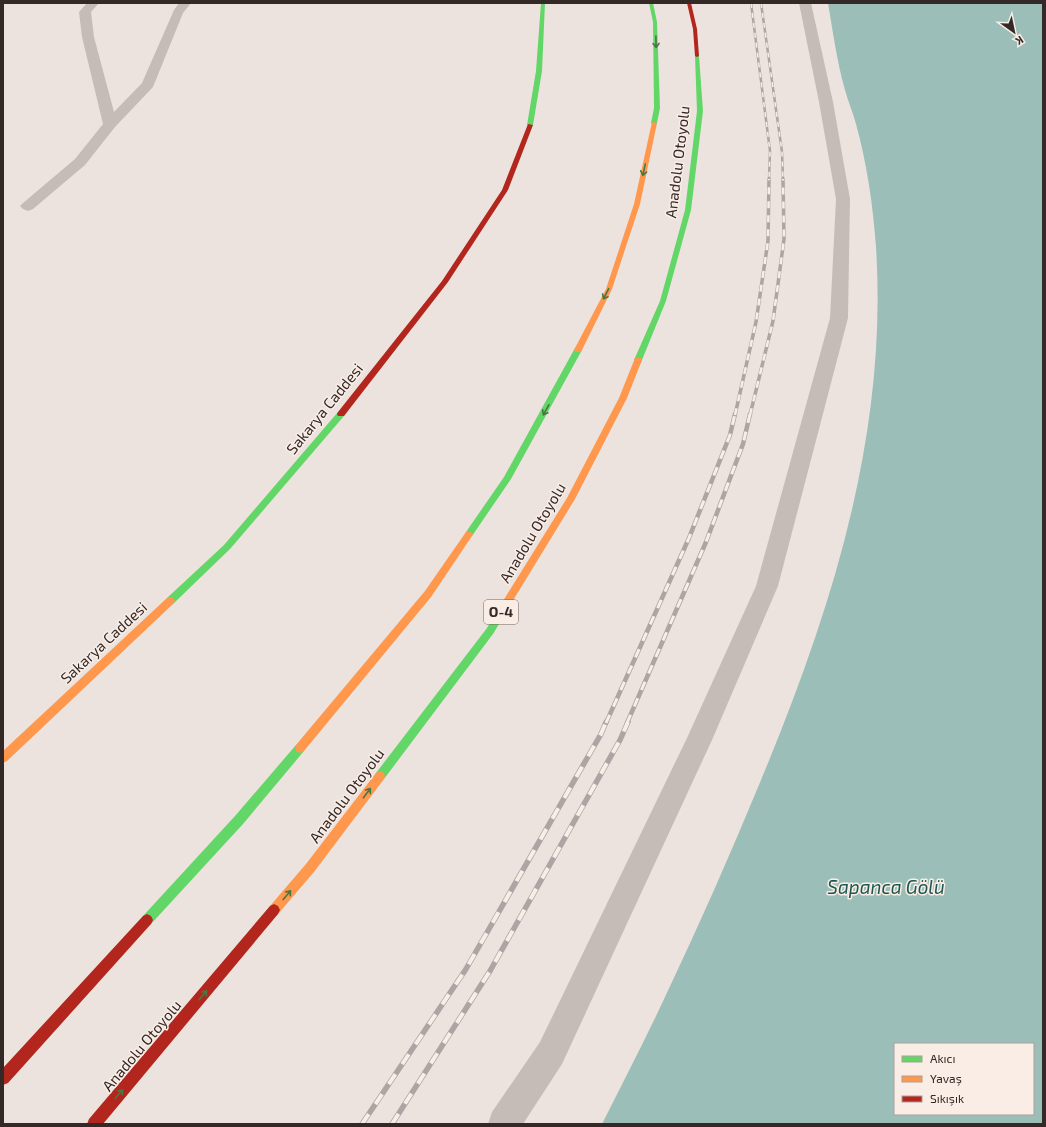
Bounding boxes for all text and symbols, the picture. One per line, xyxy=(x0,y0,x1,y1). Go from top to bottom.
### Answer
north arrow xyxy=(994,12,1034,52)
text: K xyxy=(1013,33,1026,48)
one-way arrow xyxy=(652,35,659,48)
street label: Anadolu Otoyolu xyxy=(661,105,693,219)
one-way arrow xyxy=(639,163,647,176)
one-way arrow xyxy=(602,288,609,300)
street label: Sakarya Caddesi xyxy=(282,359,366,457)
one-way arrow xyxy=(541,403,549,415)
street label: Anadolu Otoyolu xyxy=(495,479,569,586)
street label: Sakarya Caddesi xyxy=(56,598,150,687)
road number: O-4 xyxy=(484,600,518,624)
street label: Anadolu Otoyolu xyxy=(305,745,387,846)
one-way arrow xyxy=(363,787,371,798)
water label: Sapanca Gölü xyxy=(827,875,945,898)
one-way arrow xyxy=(282,890,291,901)
one-way arrow xyxy=(199,989,208,1000)
street label: Anadolu Otoyolu xyxy=(98,996,185,1095)
legend xyxy=(894,1043,1034,1115)
text: Akıcı xyxy=(930,1051,955,1065)
text: Yavaş xyxy=(930,1071,962,1086)
one-way arrow xyxy=(115,1089,124,1100)
text: Sıkışık xyxy=(930,1091,964,1106)

